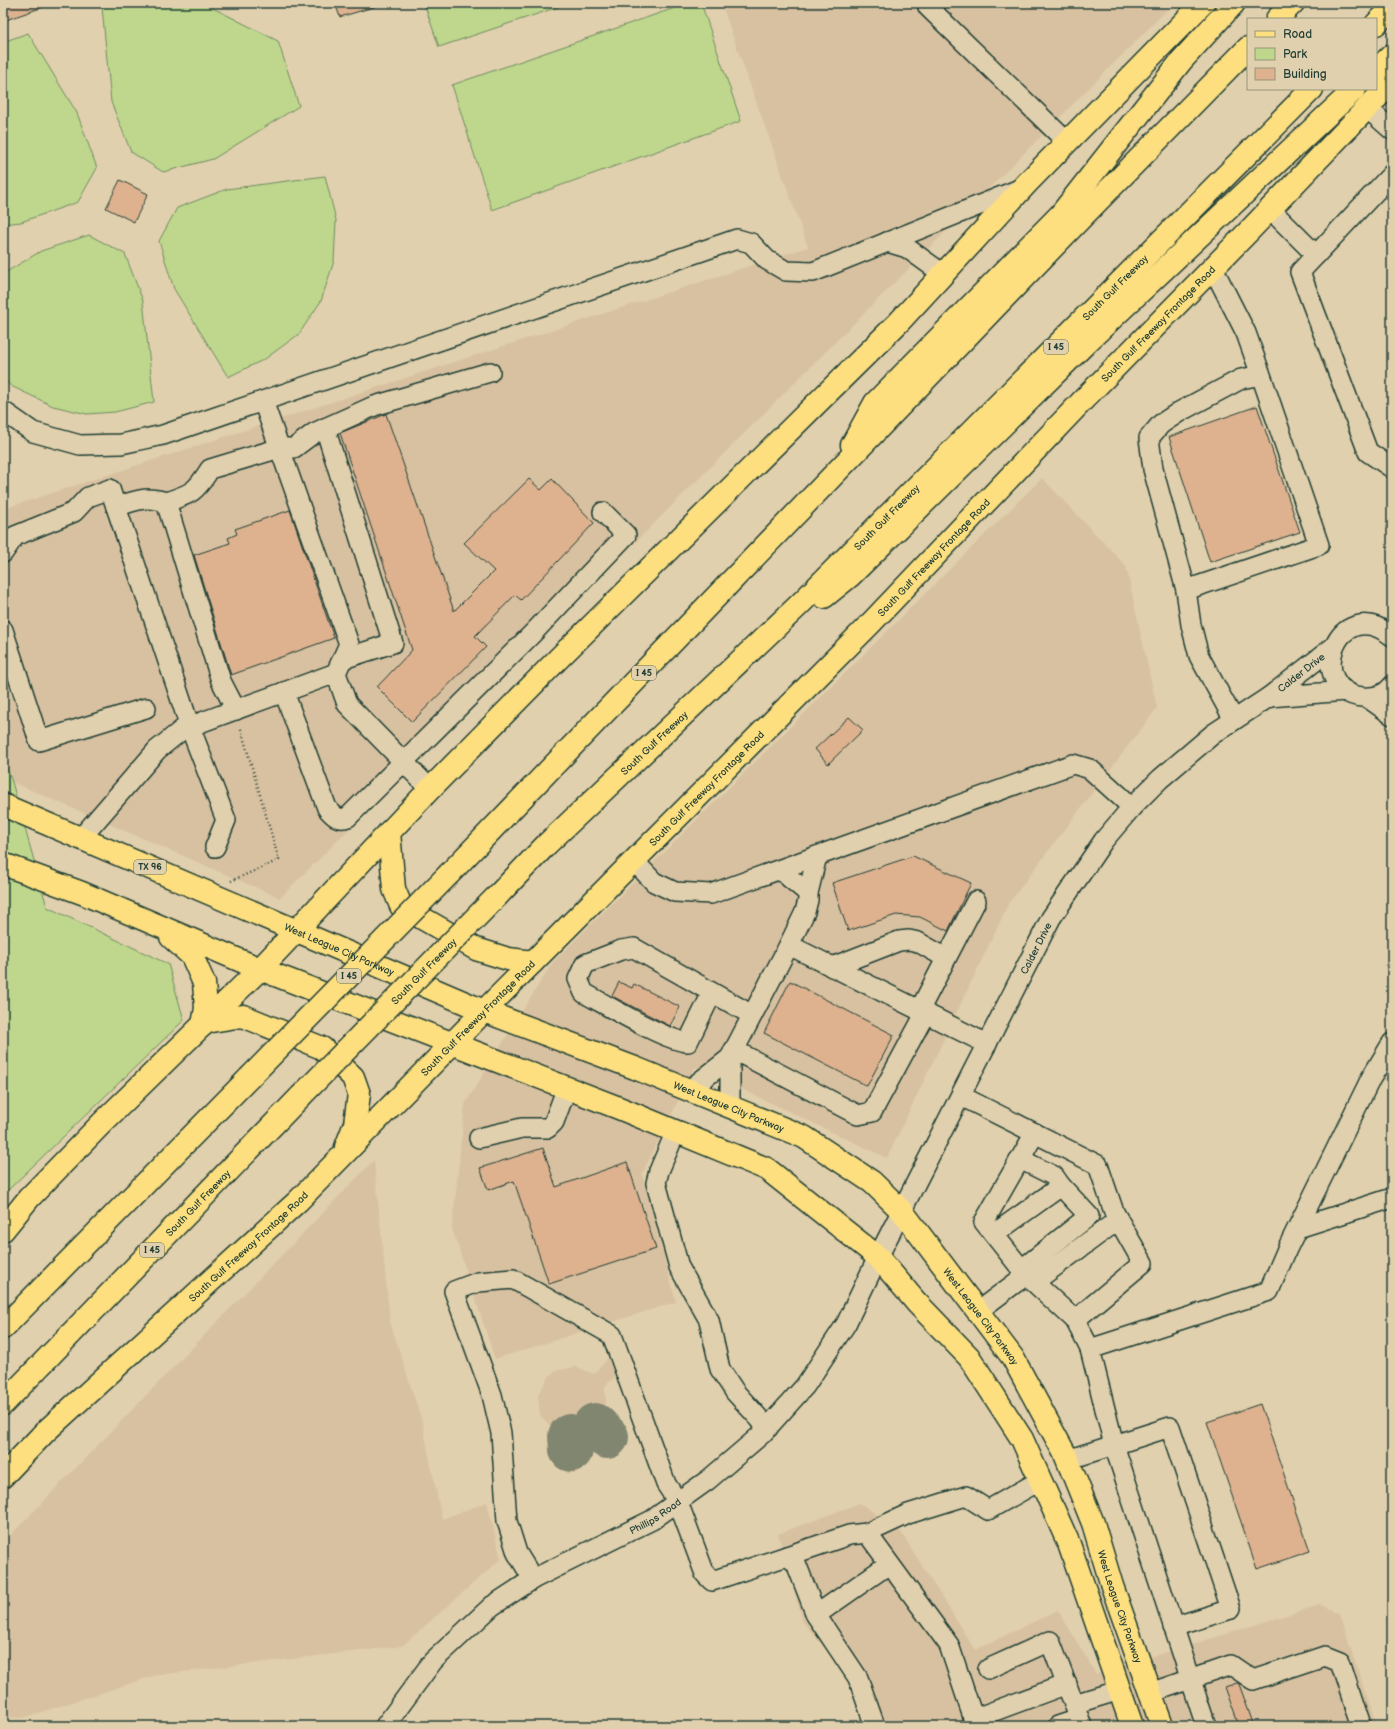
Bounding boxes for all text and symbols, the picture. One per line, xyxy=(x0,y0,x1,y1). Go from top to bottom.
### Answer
legend xyxy=(1247,18,1377,90)
text: Road xyxy=(1283,27,1312,42)
text: Park xyxy=(1283,47,1307,62)
text: Building xyxy=(1283,67,1327,82)
street label: South Gulf Freeway xyxy=(1080,252,1151,323)
street label: South Gulf Freeway Frontage Road xyxy=(1099,264,1218,385)
road number: I 45 xyxy=(1044,340,1068,354)
street label: South Gulf Freeway xyxy=(852,482,923,553)
street label: South Gulf Freeway Frontage Road xyxy=(876,497,993,619)
street label: Calder Drive xyxy=(1276,651,1328,695)
road number: I 45 xyxy=(632,666,656,680)
street label: South Gulf Freeway xyxy=(619,709,691,778)
street label: South Gulf Freeway Frontage Road xyxy=(647,729,767,849)
road number: TX 96 xyxy=(134,860,166,874)
street label: West League City Parkway xyxy=(282,921,396,979)
street label: Calder Drive xyxy=(1018,921,1055,976)
street label: South Gulf Freeway xyxy=(389,936,460,1007)
street label: South Gulf Freeway Frontage Road xyxy=(419,958,538,1079)
road number: I 45 xyxy=(337,969,361,983)
street label: West League City Parkway xyxy=(671,1079,786,1135)
street label: South Gulf Freeway xyxy=(164,1167,234,1239)
street label: South Gulf Freeway Frontage Road xyxy=(187,1189,311,1305)
road number: I 45 xyxy=(140,1243,164,1257)
street label: West League City Parkway xyxy=(940,1266,1021,1367)
street label: Phillips Road xyxy=(628,1496,684,1537)
street label: West League City Parkway xyxy=(1095,1549,1144,1665)

